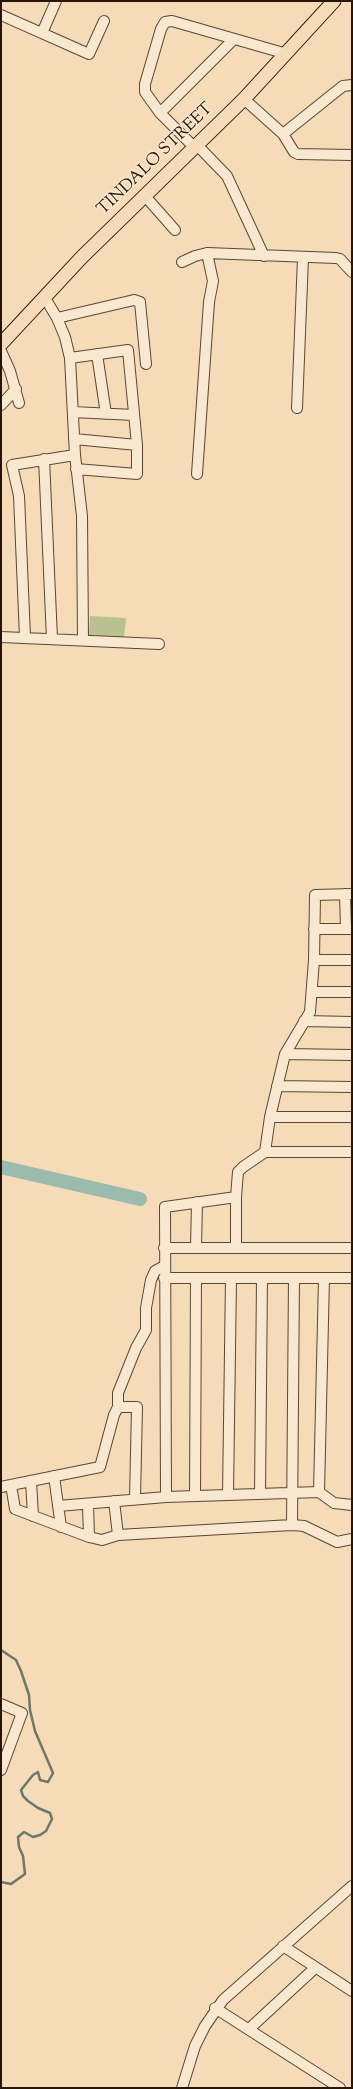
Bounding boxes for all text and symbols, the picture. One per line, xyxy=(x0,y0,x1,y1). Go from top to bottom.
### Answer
street label: TINDALO STREET xyxy=(94,100,218,220)

